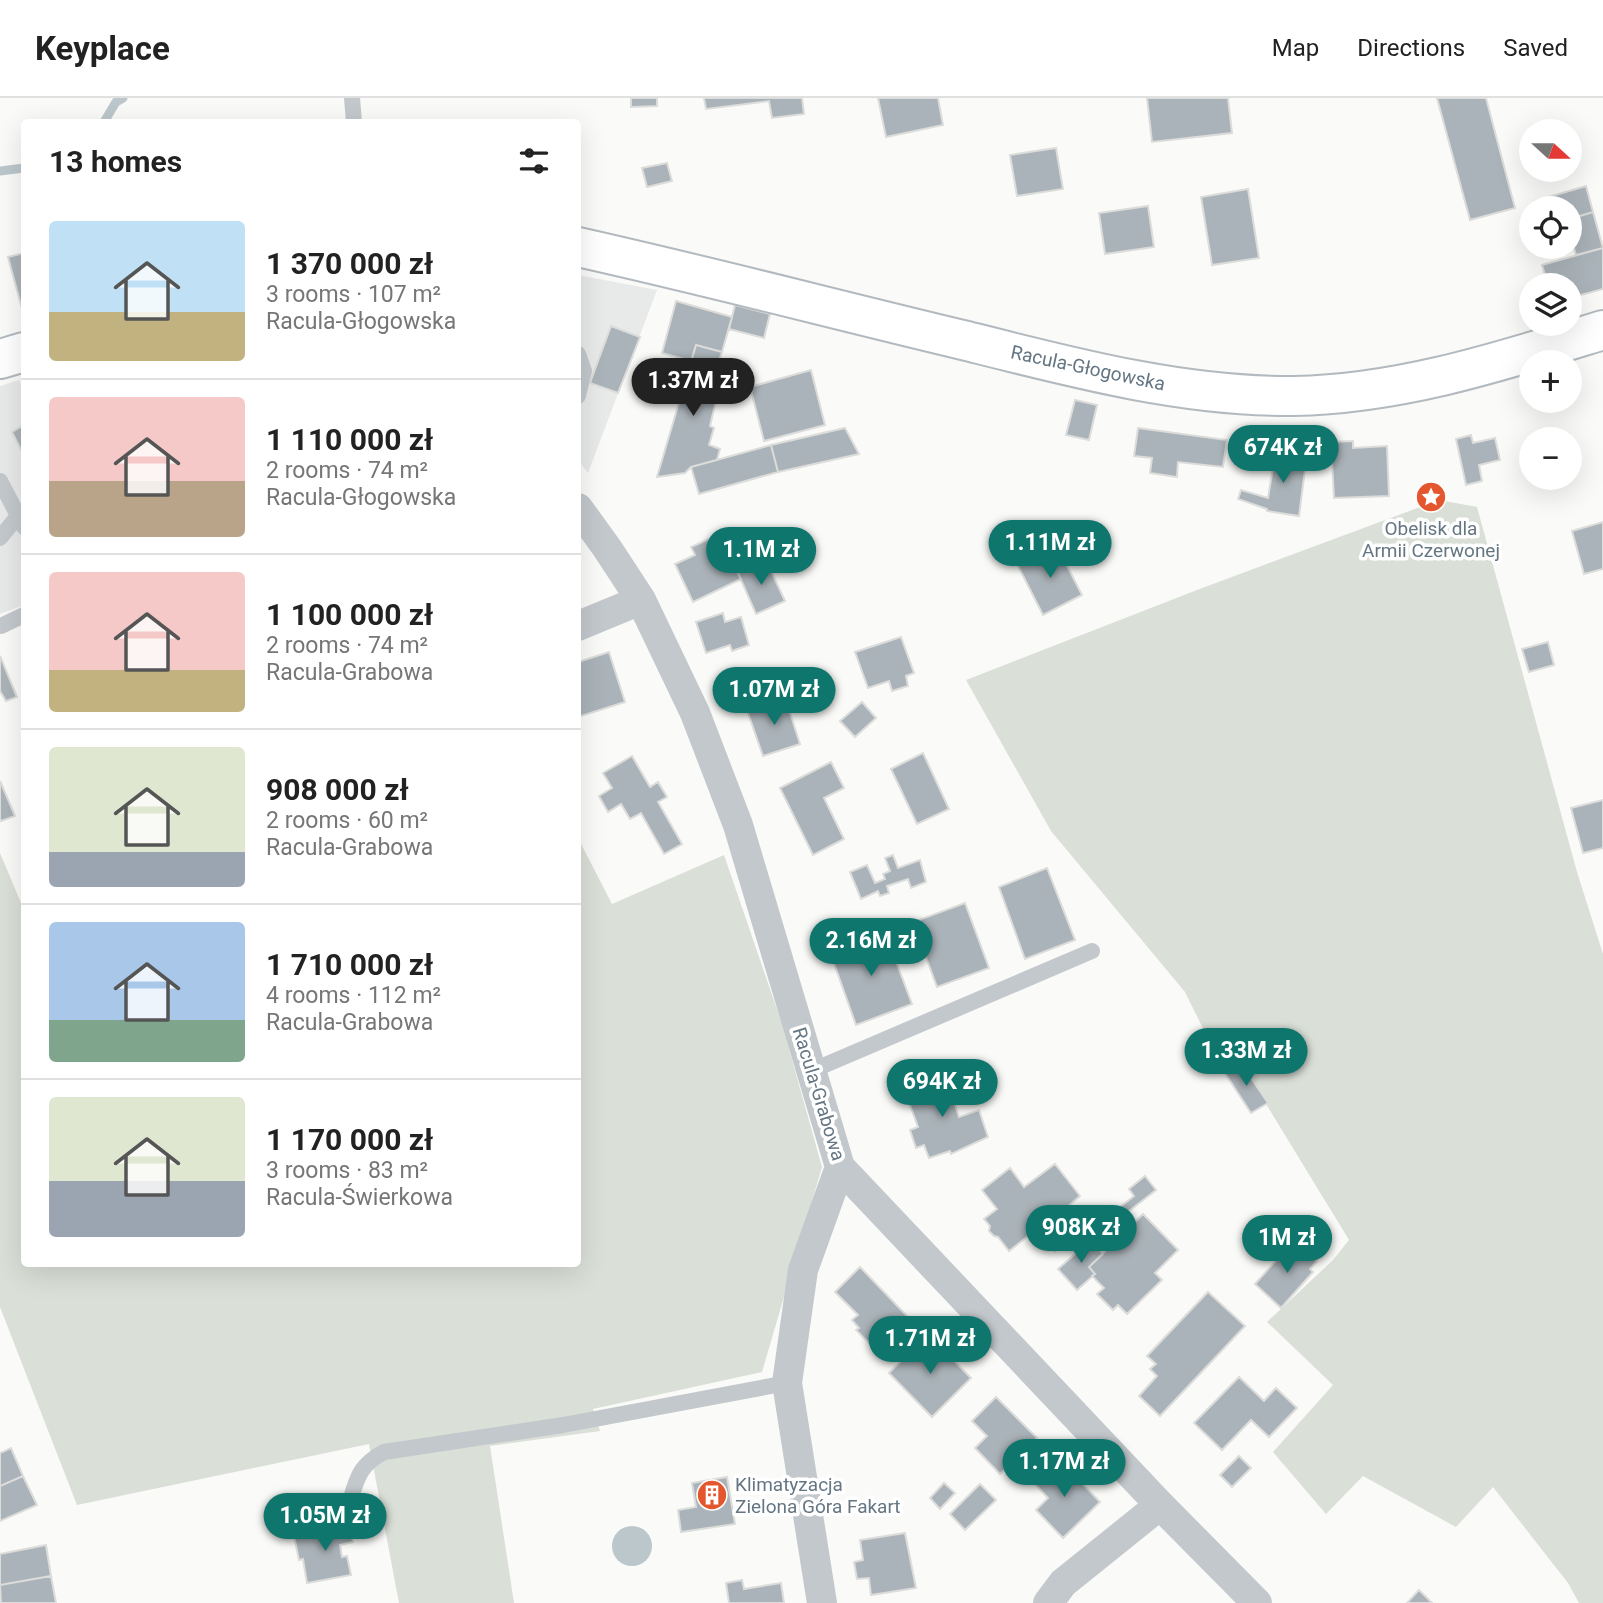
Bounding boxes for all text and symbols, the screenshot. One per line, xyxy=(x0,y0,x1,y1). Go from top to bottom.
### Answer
text: Keyplace xyxy=(35,29,170,68)
text: Map xyxy=(1272,34,1319,62)
text: Directions xyxy=(1357,34,1465,62)
text: Saved xyxy=(1503,34,1568,62)
north arrow xyxy=(1519,119,1582,182)
map controls xyxy=(1519,119,1582,490)
icon: filters xyxy=(515,142,553,180)
text: 13 homes xyxy=(49,144,182,179)
button: locate xyxy=(1519,196,1582,259)
text: 1 370 000 zł xyxy=(266,246,433,281)
icon: home xyxy=(105,249,189,333)
button: layers xyxy=(1519,273,1582,336)
text: 3 rooms · 107 m² xyxy=(266,281,441,308)
text: Racula-Głogowska xyxy=(266,308,456,335)
street label: Racula-Głogowska xyxy=(1009,340,1167,396)
button: + xyxy=(1519,350,1582,413)
pin: 1.37M zł xyxy=(621,358,765,418)
text: 1.37M zł xyxy=(648,367,738,394)
text: 1 110 000 zł xyxy=(266,422,433,457)
icon: home xyxy=(105,425,189,509)
pin: 674K zł xyxy=(1218,426,1348,485)
button: − xyxy=(1519,427,1582,490)
text: 674K zł xyxy=(1244,434,1322,461)
text: 2 rooms · 74 m² xyxy=(266,457,428,484)
place icon: Obelisk dla Armii Czerwonej xyxy=(1414,480,1448,514)
text: Racula-Głogowska xyxy=(266,484,456,511)
place label: Obelisk dla Armii Czerwonej xyxy=(1362,517,1500,562)
pin: 1.11M zł xyxy=(978,520,1122,580)
pin: 1.1M zł xyxy=(696,528,826,587)
text: 1.11M zł xyxy=(1005,529,1095,556)
text: 1.1M zł xyxy=(722,536,800,563)
text: 1 100 000 zł xyxy=(266,597,433,632)
icon: home xyxy=(105,600,189,684)
text: 2 rooms · 74 m² xyxy=(266,632,428,659)
text: Racula-Grabowa xyxy=(266,659,433,686)
pin: 1.07M zł xyxy=(702,668,846,727)
text: 1.07M zł xyxy=(729,676,819,703)
text: 908 000 zł xyxy=(266,772,409,807)
icon: home xyxy=(105,775,189,859)
text: 2 rooms · 60 m² xyxy=(266,807,428,834)
text: Racula-Grabowa xyxy=(266,834,433,861)
pin: 2.16M zł xyxy=(799,918,943,978)
text: 2.16M zł xyxy=(826,927,916,954)
text: 1 710 000 zł xyxy=(266,947,433,982)
icon: home xyxy=(105,950,189,1034)
text: 4 rooms · 112 m² xyxy=(266,982,441,1009)
text: Racula-Grabowa xyxy=(266,1009,433,1036)
street label: Racula-Grabowa xyxy=(788,1025,850,1163)
pin: 1.33M zł xyxy=(1174,1028,1318,1088)
text: 1.33M zł xyxy=(1201,1037,1291,1064)
pin: 694K zł xyxy=(877,1060,1007,1119)
text: 694K zł xyxy=(903,1068,981,1095)
text: 1 170 000 zł xyxy=(266,1122,433,1157)
icon: home xyxy=(105,1125,189,1209)
text: 3 rooms · 83 m² xyxy=(266,1157,428,1184)
text: Racula-Świerkowa xyxy=(266,1184,453,1211)
pin: 908K zł xyxy=(1016,1206,1146,1265)
text: 908K zł xyxy=(1042,1214,1120,1241)
pin: 1M zł xyxy=(1238,1216,1336,1275)
text: 1M zł xyxy=(1258,1224,1316,1251)
pin: 1.71M zł xyxy=(858,1316,1002,1376)
text: 1.71M zł xyxy=(885,1325,975,1352)
pin: 1.17M zł xyxy=(992,1440,1136,1499)
text: 1.17M zł xyxy=(1019,1448,1109,1475)
place label: Klimatyzacja Zielona Góra Fakart xyxy=(735,1473,901,1518)
building icon: Klimatyzacja Zielona Góra Fakart xyxy=(695,1478,729,1512)
pin: 1.05M zł xyxy=(253,1494,397,1553)
text: 1.05M zł xyxy=(280,1502,370,1529)

